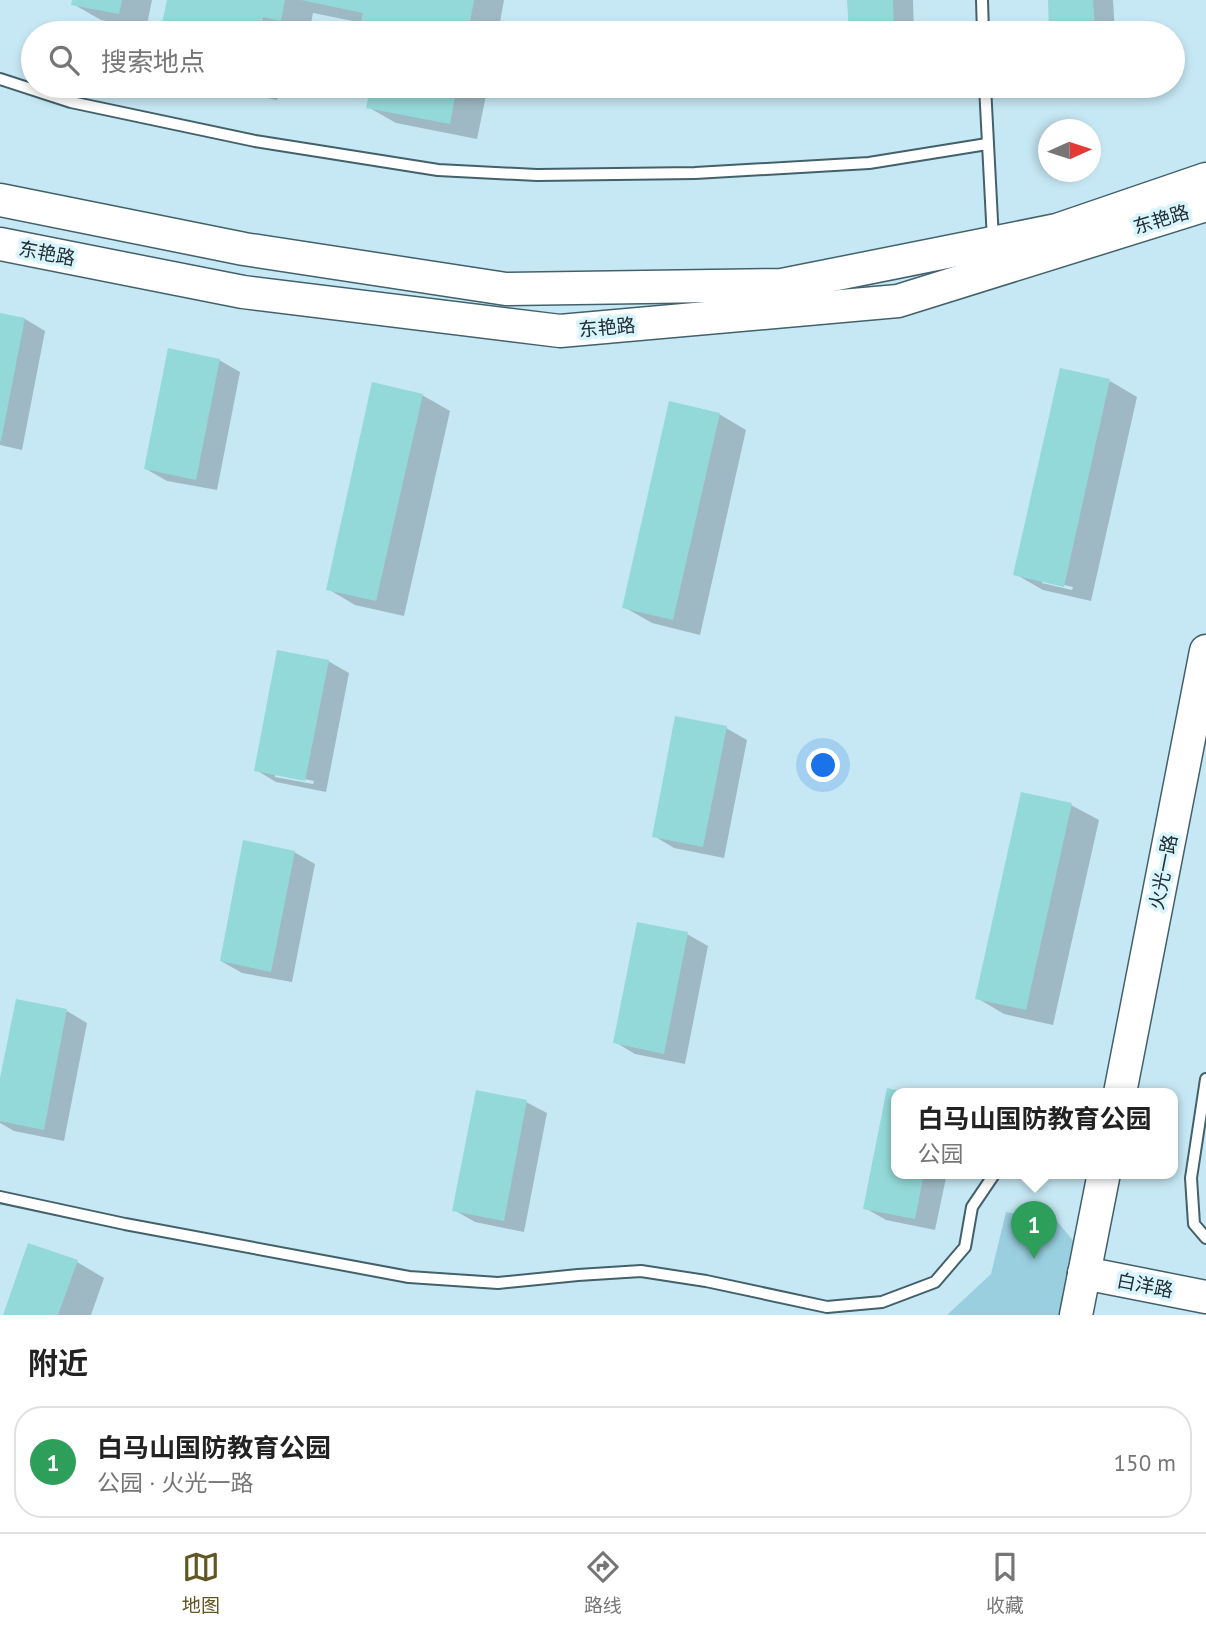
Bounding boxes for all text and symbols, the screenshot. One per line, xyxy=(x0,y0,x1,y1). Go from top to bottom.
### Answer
search box xyxy=(21,21,1185,98)
icon: search xyxy=(45,41,83,79)
text: 搜索地点 xyxy=(101,45,205,78)
north arrow xyxy=(1038,119,1101,182)
street label: 东艳路 xyxy=(1130,199,1192,239)
street label: 东艳路 xyxy=(17,236,77,270)
street label: 东艳路 xyxy=(578,313,636,341)
your location xyxy=(806,748,840,782)
street label: 火光一路 xyxy=(1144,832,1182,912)
popup xyxy=(891,1088,1178,1179)
text: 白马山国防教育公园 xyxy=(917,1102,1152,1135)
text: 公园 xyxy=(917,1139,963,1168)
pin: 1 xyxy=(1011,1201,1057,1259)
street label: 白洋路 xyxy=(1115,1268,1175,1302)
text: 附近 xyxy=(28,1343,88,1382)
text: 白马山国防教育公园 xyxy=(97,1431,331,1464)
text: 1 xyxy=(46,1448,60,1477)
text: 150 m xyxy=(1114,1448,1176,1477)
text: 公园 · 火光一路 xyxy=(97,1468,253,1497)
tab: 地图 xyxy=(182,1548,220,1617)
tab: 路线 xyxy=(584,1548,622,1617)
tab: 收藏 xyxy=(986,1548,1024,1617)

